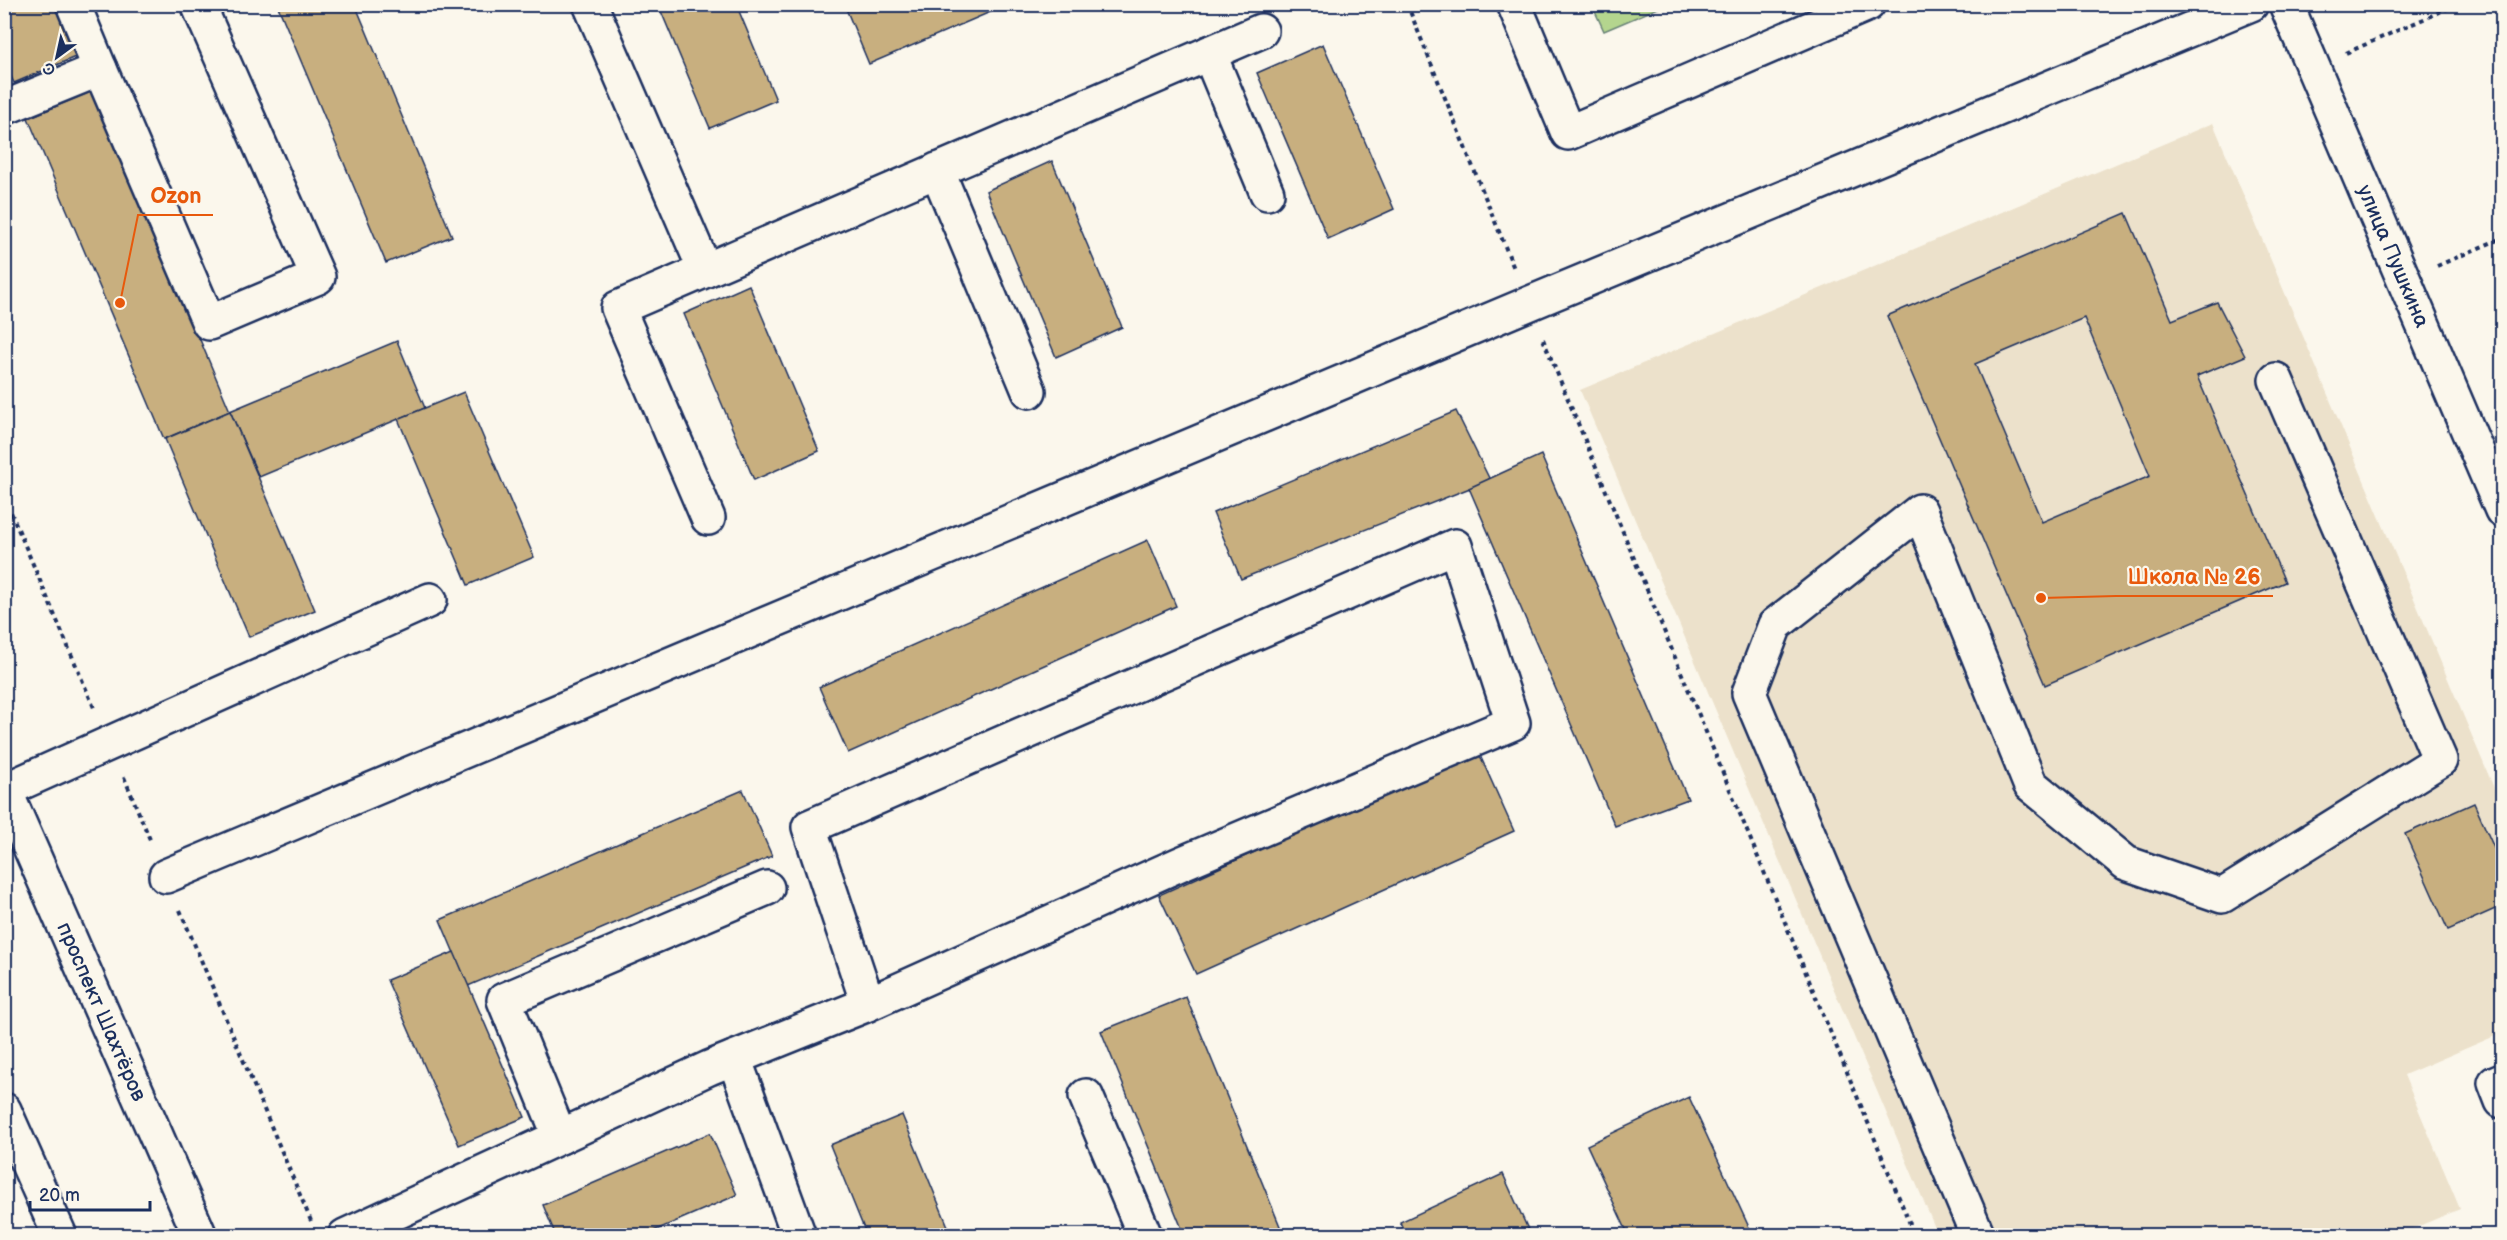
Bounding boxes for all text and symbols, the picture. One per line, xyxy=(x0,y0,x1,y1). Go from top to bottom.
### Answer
north arrow xyxy=(27,27,87,87)
text: С xyxy=(40,57,59,79)
callout: Ozon xyxy=(138,175,213,215)
street label: улица Пушкина xyxy=(2352,181,2435,332)
text: Ozon xyxy=(150,183,202,210)
callout: Школа № 26 xyxy=(2116,556,2273,596)
text: Школа № 26 xyxy=(2127,564,2261,591)
street label: проспект Шахтёров xyxy=(51,918,151,1105)
scale bar xyxy=(30,1174,150,1212)
text: 20 m xyxy=(39,1185,80,1206)

